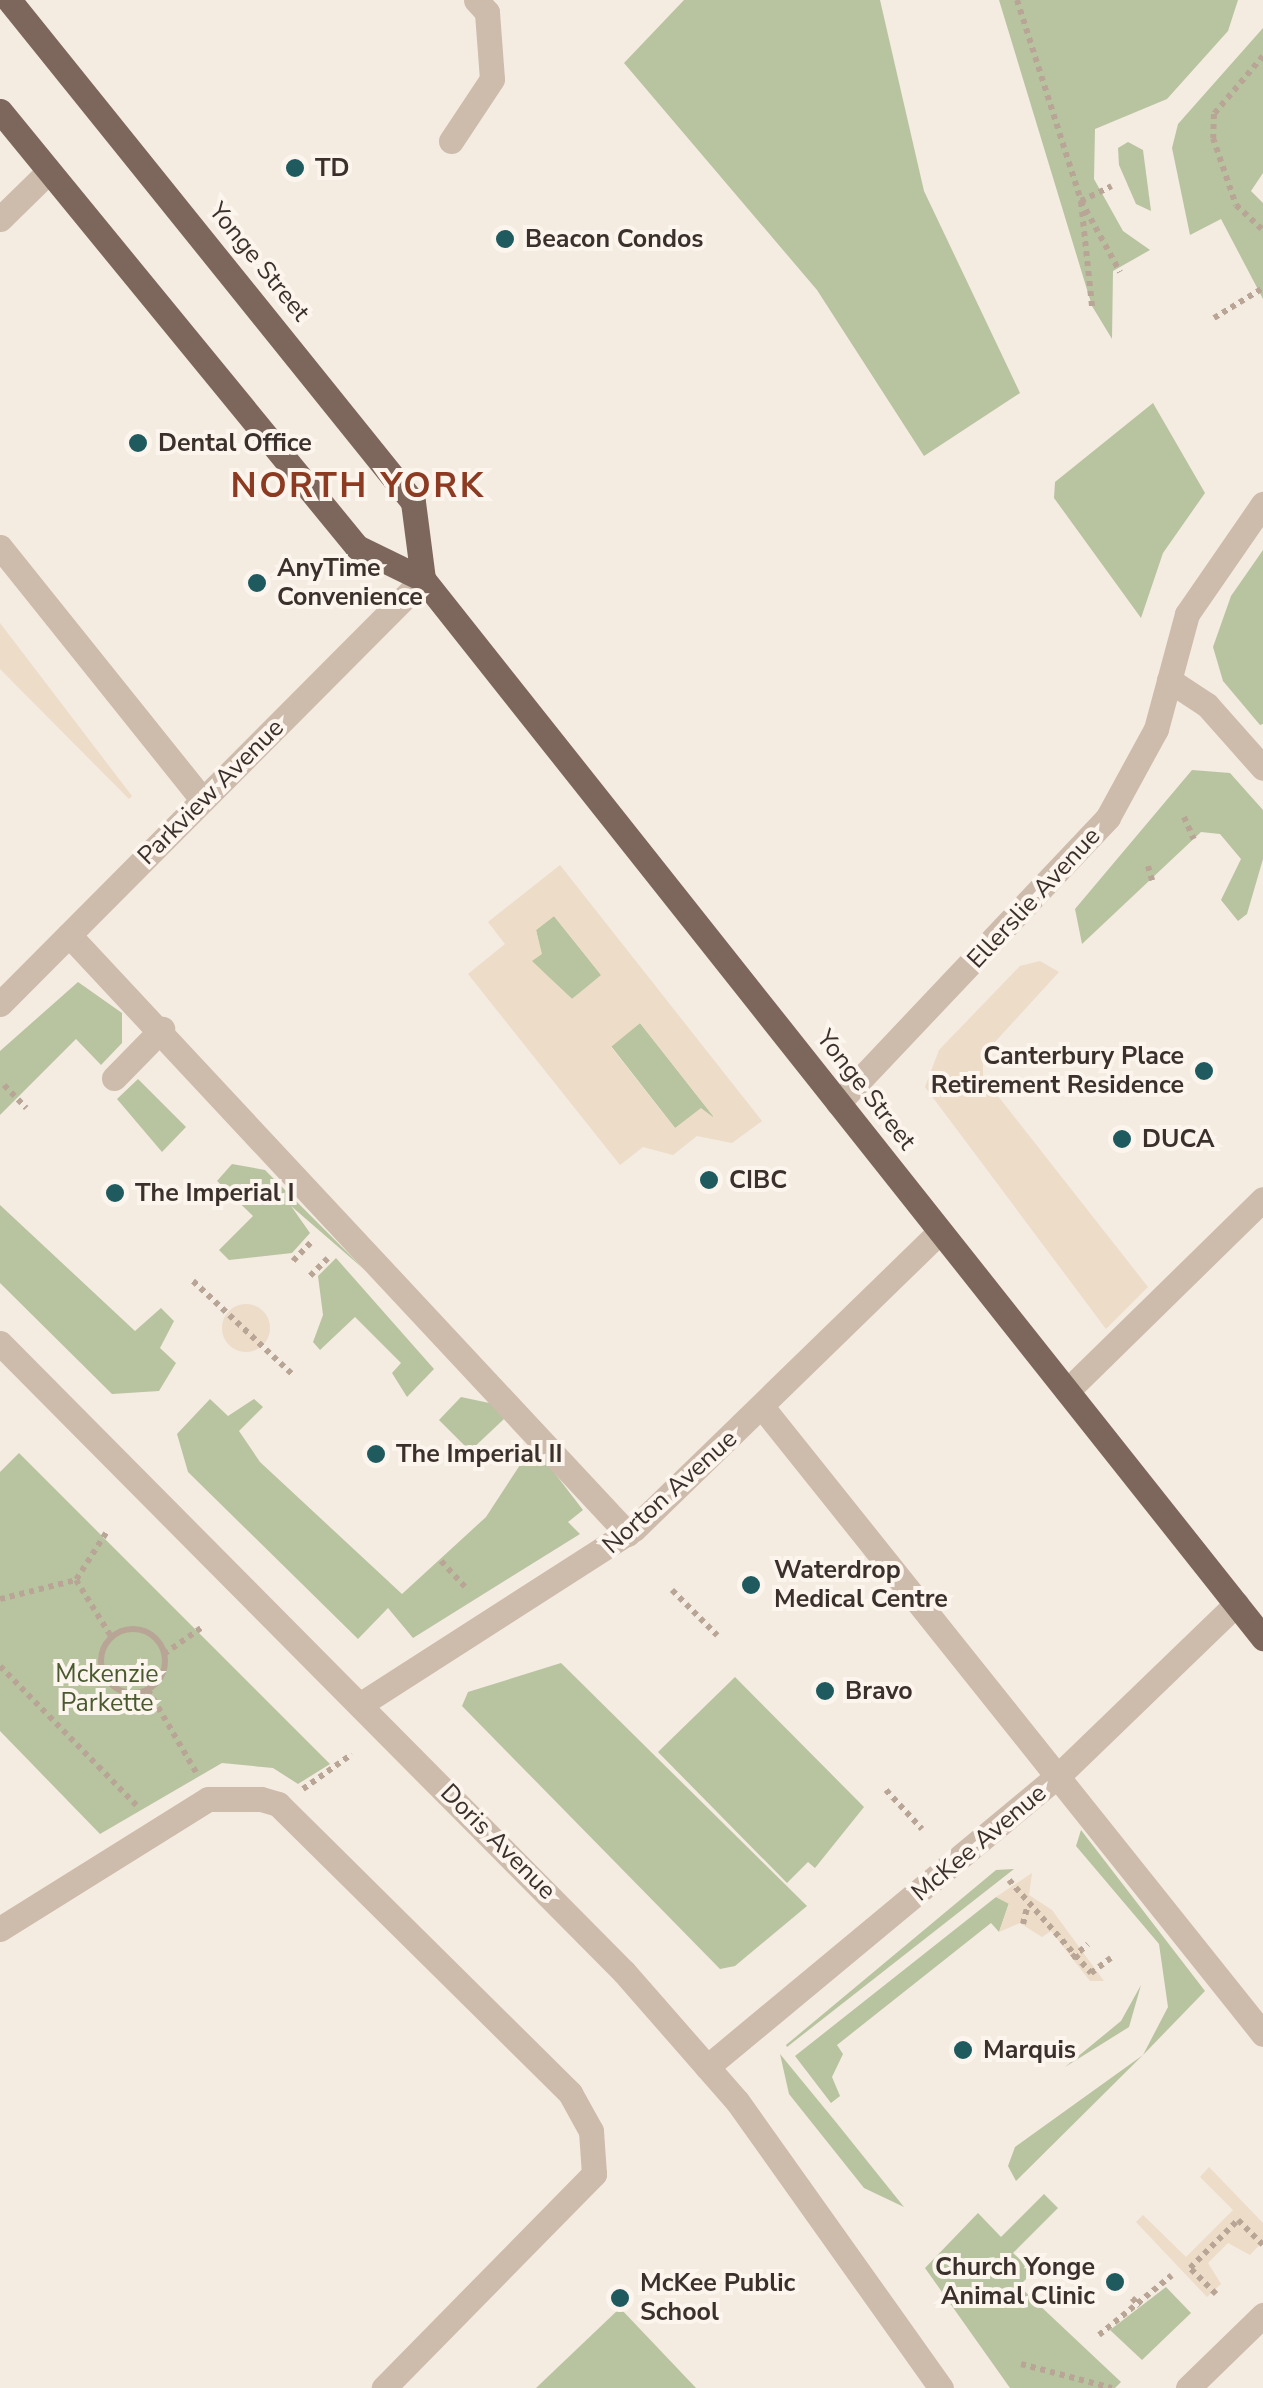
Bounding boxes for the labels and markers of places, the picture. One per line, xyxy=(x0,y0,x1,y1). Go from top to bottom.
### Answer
place label: TD xyxy=(315,153,350,183)
marker: TD xyxy=(284,157,306,179)
place label: Beacon Condos xyxy=(525,224,703,254)
marker: Beacon Condos xyxy=(494,228,516,250)
place label: Dental Office xyxy=(158,428,312,458)
marker: Dental Office xyxy=(127,432,149,454)
place label: AnyTime Convenience xyxy=(277,554,423,613)
marker: AnyTime Convenience xyxy=(246,572,268,594)
place label: Canterbury Place Retirement Residence xyxy=(931,1042,1184,1101)
marker: Canterbury Place Retirement Residence xyxy=(1193,1060,1215,1082)
place label: DUCA xyxy=(1142,1124,1215,1154)
marker: DUCA xyxy=(1111,1128,1133,1150)
place label: CIBC xyxy=(729,1165,787,1195)
marker: CIBC xyxy=(698,1169,720,1191)
place label: The Imperial I xyxy=(135,1178,295,1208)
marker: The Imperial I xyxy=(104,1182,126,1204)
place label: The Imperial II xyxy=(396,1439,563,1469)
marker: The Imperial II xyxy=(365,1443,387,1465)
place label: Waterdrop Medical Centre xyxy=(774,1556,948,1615)
marker: Waterdrop Medical Centre xyxy=(738,1572,764,1598)
place label: Bravo xyxy=(845,1676,913,1706)
marker: Bravo xyxy=(814,1680,836,1702)
place label: Marquis xyxy=(983,2035,1076,2065)
marker: Marquis xyxy=(952,2039,974,2061)
place label: Church Yonge Animal Clinic xyxy=(935,2253,1095,2312)
place label: McKee Public School xyxy=(640,2269,795,2328)
marker: Church Yonge Animal Clinic xyxy=(1104,2271,1126,2293)
marker: McKee Public School xyxy=(609,2287,631,2309)

